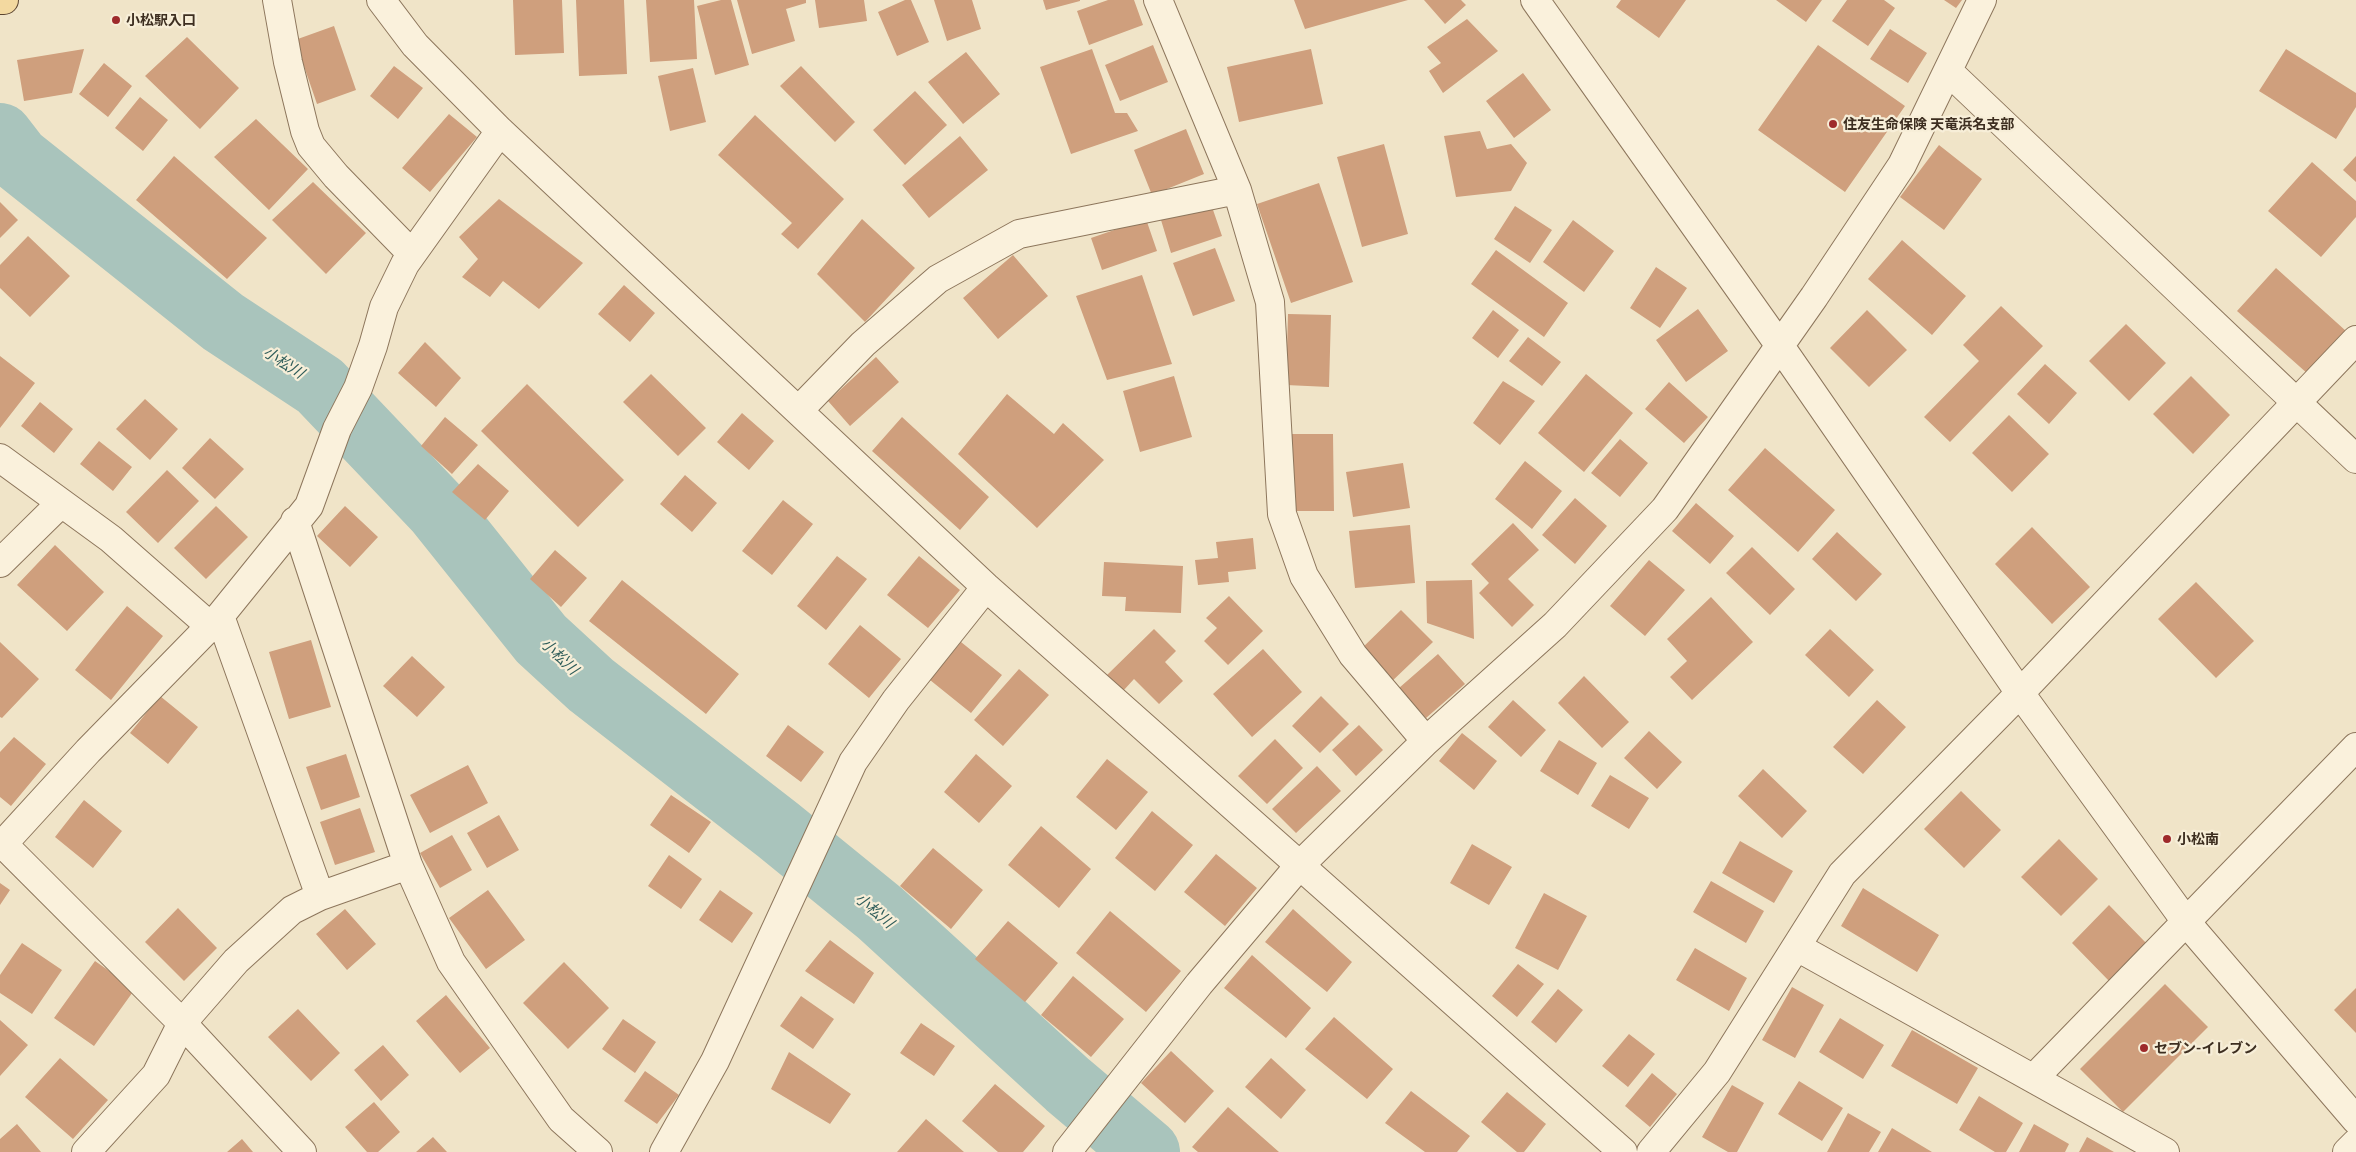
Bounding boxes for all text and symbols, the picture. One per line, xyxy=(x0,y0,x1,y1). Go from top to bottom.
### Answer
place label: 小松駅入口 xyxy=(126,12,196,28)
marker: 小松駅入口 xyxy=(110,14,122,26)
place label: 住友生命保険 天竜浜名支部 xyxy=(1843,116,2014,132)
marker: 住友生命保険 天竜浜名支部 xyxy=(1827,118,1839,130)
water label: 小松川 xyxy=(260,342,308,382)
water label: 小松川 xyxy=(537,634,583,678)
place label: 小松南 xyxy=(2177,831,2219,847)
marker: 小松南 xyxy=(2161,833,2173,845)
water label: 小松川 xyxy=(852,889,898,931)
place label: セブン-イレブン xyxy=(2154,1040,2257,1056)
marker: セブン-イレブン xyxy=(2138,1042,2150,1054)

